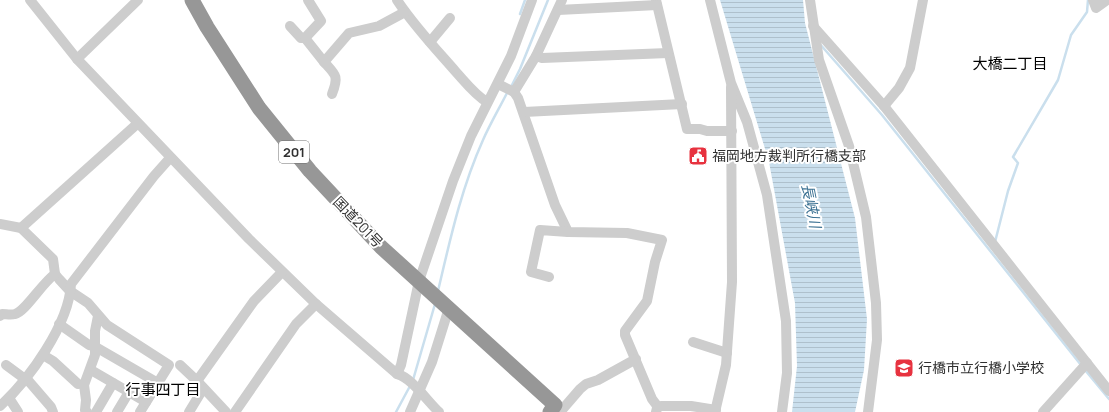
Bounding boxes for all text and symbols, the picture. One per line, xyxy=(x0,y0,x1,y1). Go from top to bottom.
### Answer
district label: 大橋二丁目 xyxy=(972,53,1048,74)
road number: 201 xyxy=(279,141,309,163)
public building icon: 福岡地方裁判所行橋支部 xyxy=(687,145,709,167)
place label: 福岡地方裁判所行橋支部 xyxy=(712,146,866,165)
water label: 長峡川 xyxy=(797,182,826,232)
street label: 国道201号 xyxy=(329,192,387,251)
school or university icon: 行橋市立行橋小学校 xyxy=(893,357,915,379)
place label: 行橋市立行橋小学校 xyxy=(918,358,1044,377)
district label: 行事四丁目 xyxy=(125,379,201,400)

